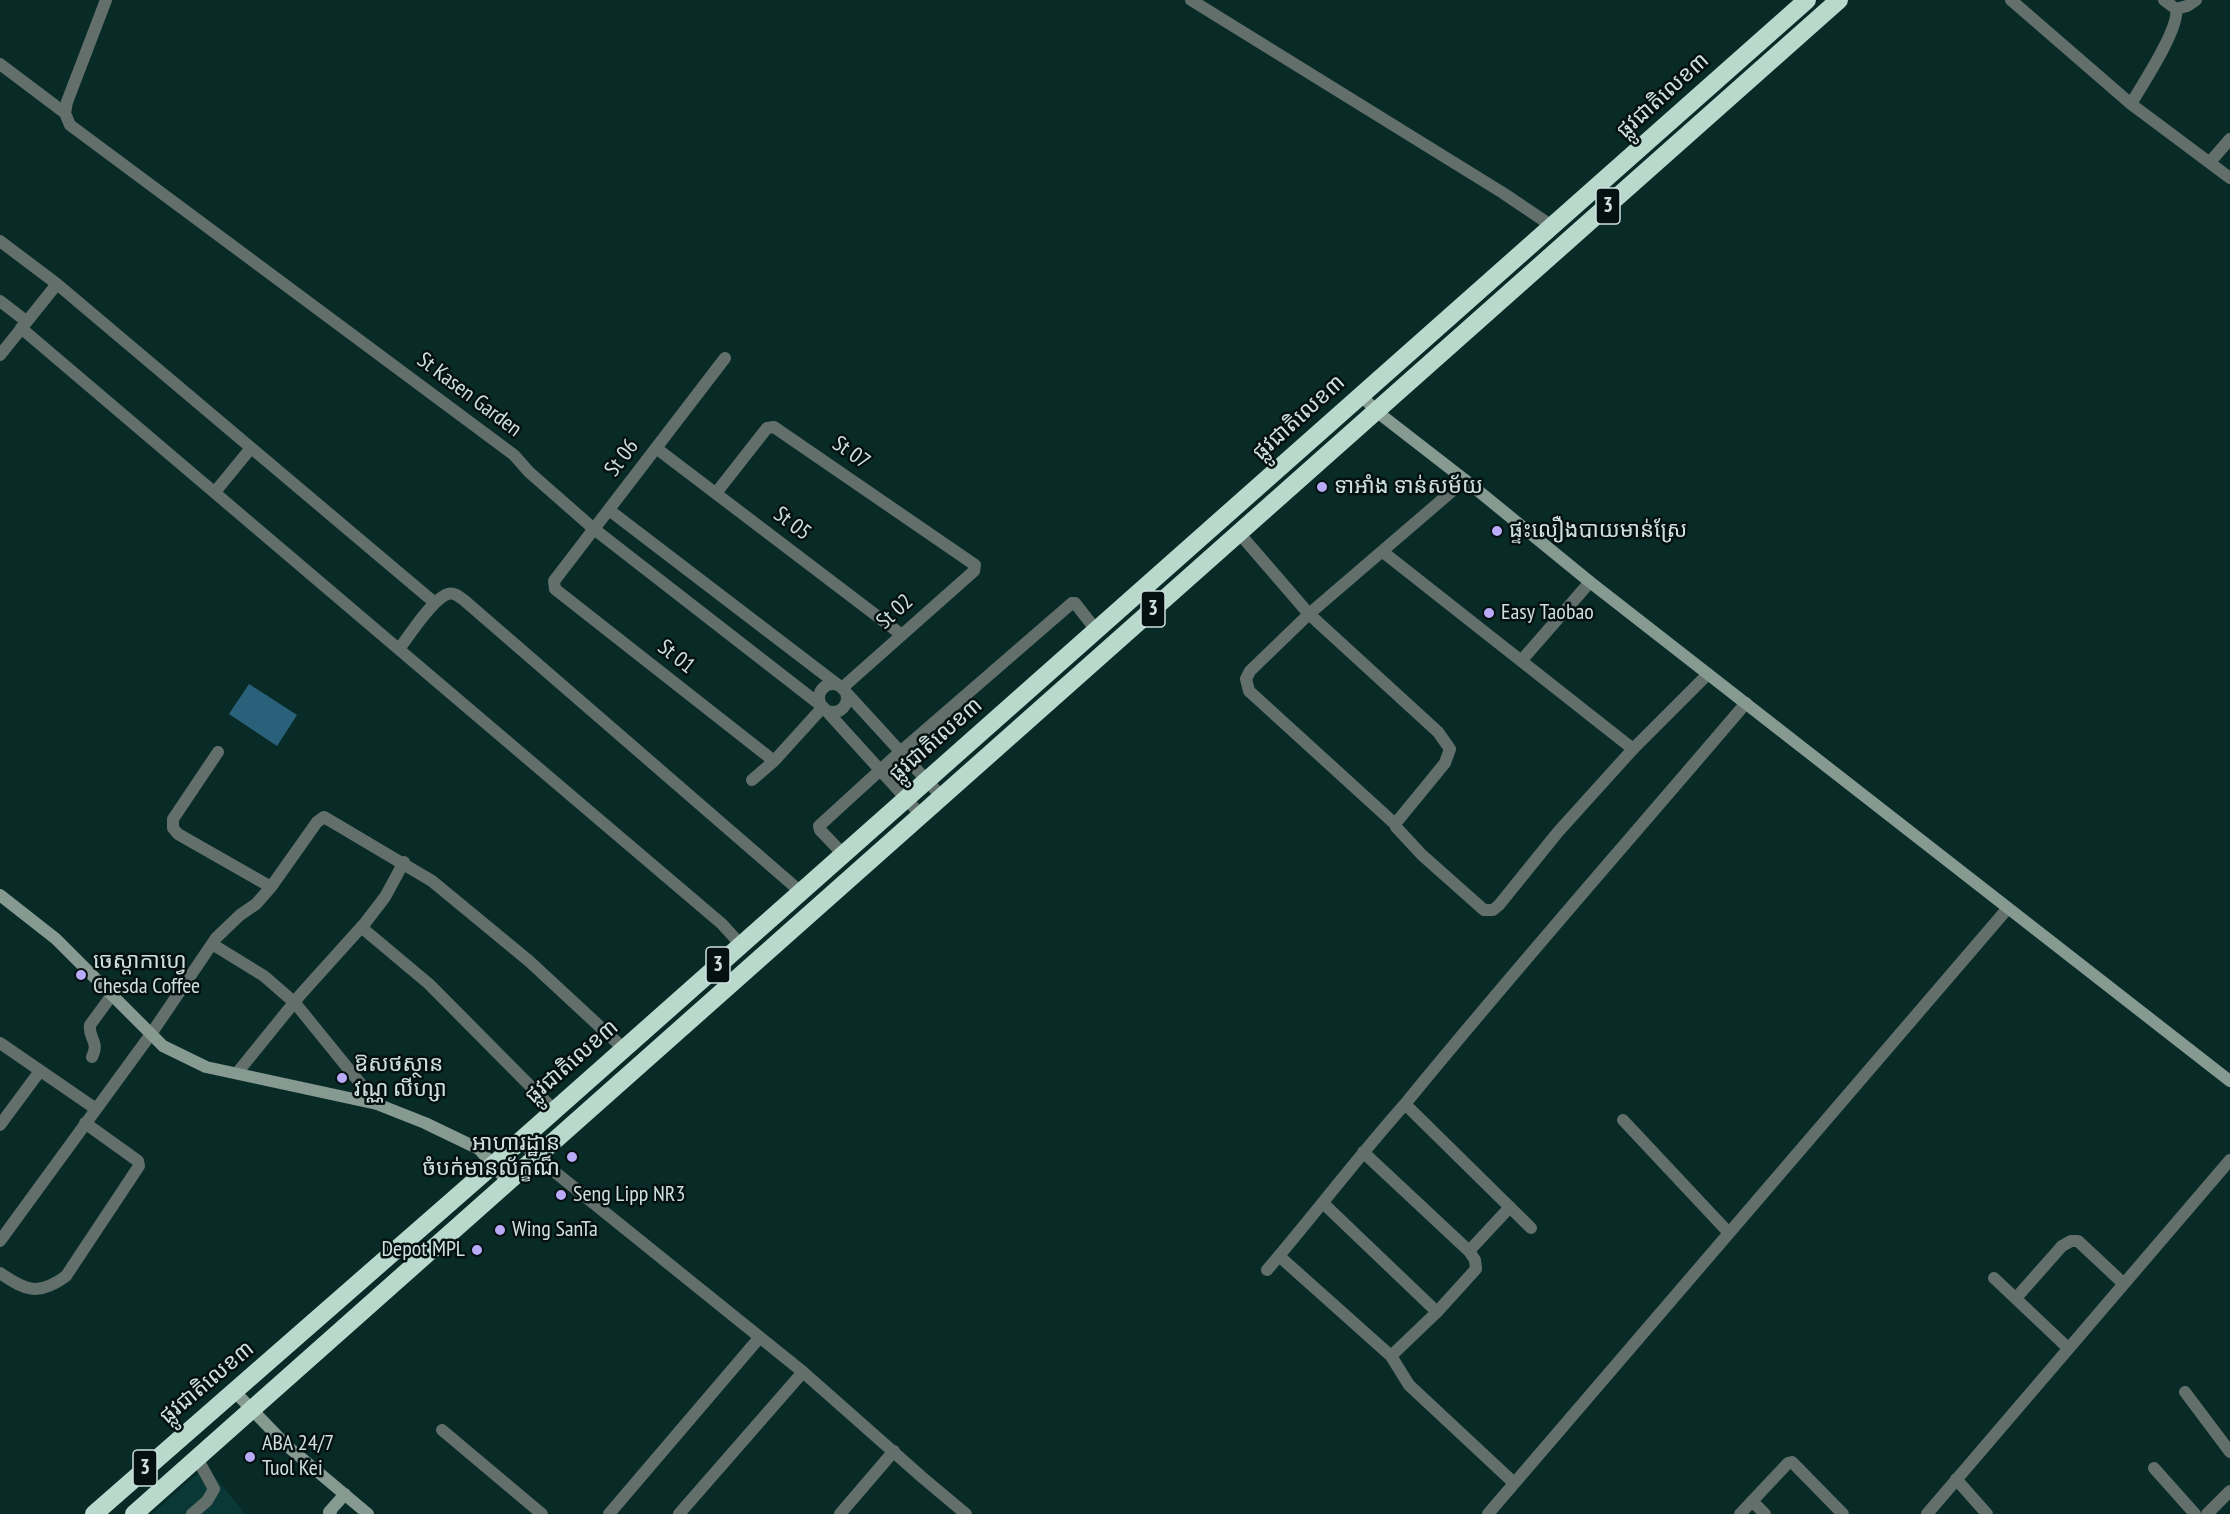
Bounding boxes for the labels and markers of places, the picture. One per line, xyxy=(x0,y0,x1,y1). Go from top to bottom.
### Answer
place label: ទាអាំង ទាន់សម័យ xyxy=(1334,474,1483,500)
marker: ទាអាំង ទាន់សម័យ xyxy=(1315,480,1329,494)
place label: ផ្ទះលឿងបាយមាន់ស្រែ xyxy=(1509,518,1687,544)
marker: ផ្ទះលឿងបាយមាន់ស្រែ xyxy=(1490,524,1504,538)
place label: Easy Taobao xyxy=(1501,600,1594,626)
marker: Easy Taobao xyxy=(1482,606,1496,620)
place label: ចេស្ដាកាហ្វេ Chesda Coffee xyxy=(93,949,200,1000)
marker: ចេស្ដាកាហ្វេ Chesda Coffee xyxy=(74,968,88,982)
place label: ឱសថស្ថាន វណ្ណ លីហ្សា xyxy=(354,1052,447,1104)
marker: ឱសថស្ថាន វណ្ណ លីហ្សា xyxy=(335,1071,349,1085)
place label: អាហារដ្ឋាន ចំបក់មានល័ក្ខណ៏ xyxy=(423,1131,560,1182)
marker: អាហារដ្ឋាន ចំបក់មានល័ក្ខណ៏ xyxy=(565,1150,579,1164)
place label: Seng Lipp NR3 xyxy=(573,1182,685,1208)
marker: Seng Lipp NR3 xyxy=(554,1188,568,1202)
place label: Wing SanTa xyxy=(512,1217,598,1243)
marker: Wing SanTa xyxy=(493,1223,507,1237)
place label: Depot MPL xyxy=(382,1237,465,1263)
marker: Depot MPL xyxy=(470,1243,484,1257)
place label: ABA 24/7 Tuol Kei xyxy=(262,1431,334,1482)
marker: ABA 24/7 Tuol Kei xyxy=(243,1450,257,1464)

